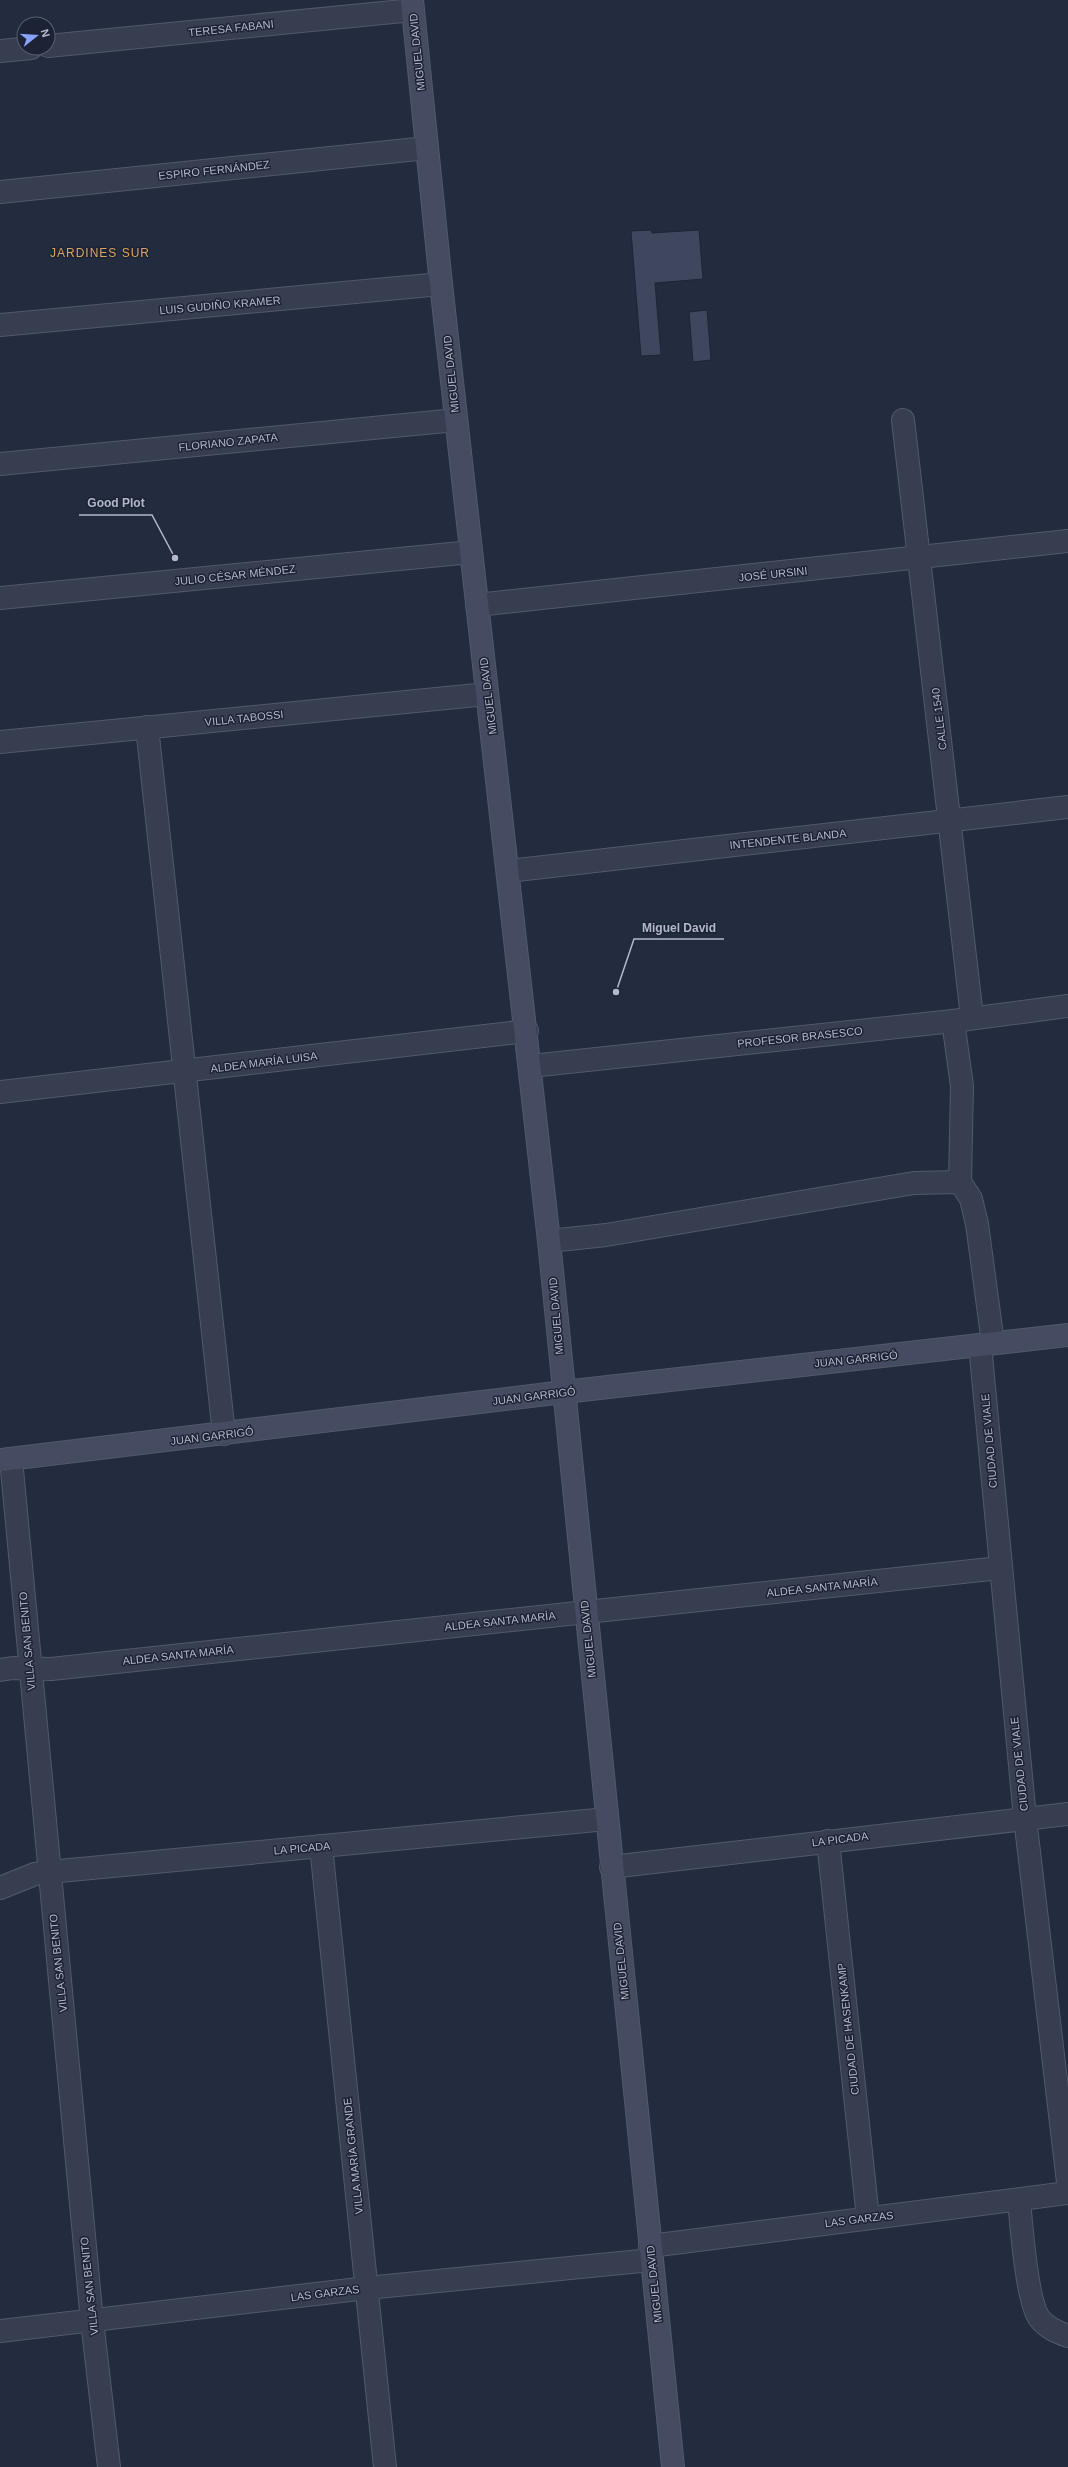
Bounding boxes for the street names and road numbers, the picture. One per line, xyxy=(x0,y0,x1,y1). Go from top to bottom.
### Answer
street label: MIGUEL DAVID xyxy=(407,13,427,91)
street label: TERESA FABANI xyxy=(188,18,274,38)
street label: ESPIRO FERNÁNDEZ xyxy=(158,158,271,182)
street label: LUIS GUDIÑO KRAMER xyxy=(159,294,281,316)
street label: MIGUEL DAVID xyxy=(441,335,461,413)
street label: FLORIANO ZAPATA xyxy=(178,431,279,453)
street label: JULIO CÉSAR MÉNDEZ xyxy=(174,563,296,587)
street label: JOSÉ URSINI xyxy=(738,564,808,584)
street label: MIGUEL DAVID xyxy=(477,657,499,735)
street label: CALLE 1540 xyxy=(929,687,949,751)
street label: VILLA TABOSSI xyxy=(204,708,284,728)
street label: INTENDENTE BLANDA xyxy=(729,827,848,851)
street label: PROFESOR BRASESCO xyxy=(737,1024,864,1050)
street label: ALDEA MARÍA LUISA xyxy=(210,1049,319,1075)
street label: MIGUEL DAVID xyxy=(547,1277,565,1355)
street label: JUAN GARRIGÓ xyxy=(814,1349,899,1369)
street label: JUAN GARRIGÓ xyxy=(492,1385,577,1407)
street label: CIUDAD DE VIALE xyxy=(979,1393,999,1489)
street label: JUAN GARRIGÓ xyxy=(170,1425,255,1447)
street label: ALDEA SANTA MARÍA xyxy=(766,1575,879,1599)
street label: VILLA SAN BENITO xyxy=(17,1591,37,1691)
street label: MIGUEL DAVID xyxy=(578,1600,598,1678)
street label: ALDEA SANTA MARÍA xyxy=(444,1609,557,1633)
street label: ALDEA SANTA MARÍA xyxy=(122,1643,235,1667)
street label: CIUDAD DE VIALE xyxy=(1008,1716,1030,1812)
street label: LA PICADA xyxy=(811,1829,870,1848)
street label: LA PICADA xyxy=(273,1839,332,1856)
street label: VILLA SAN BENITO xyxy=(47,1913,69,2013)
street label: MIGUEL DAVID xyxy=(611,1922,631,2000)
street label: CIUDAD DE HASENKAMP xyxy=(835,1962,861,2096)
street label: VILLA MARÍA GRANDE xyxy=(341,2097,365,2215)
street label: LAS GARZAS xyxy=(824,2209,894,2229)
street label: VILLA SAN BENITO xyxy=(78,2236,100,2336)
street label: MIGUEL DAVID xyxy=(644,2245,664,2323)
street label: LAS GARZAS xyxy=(290,2283,360,2303)

